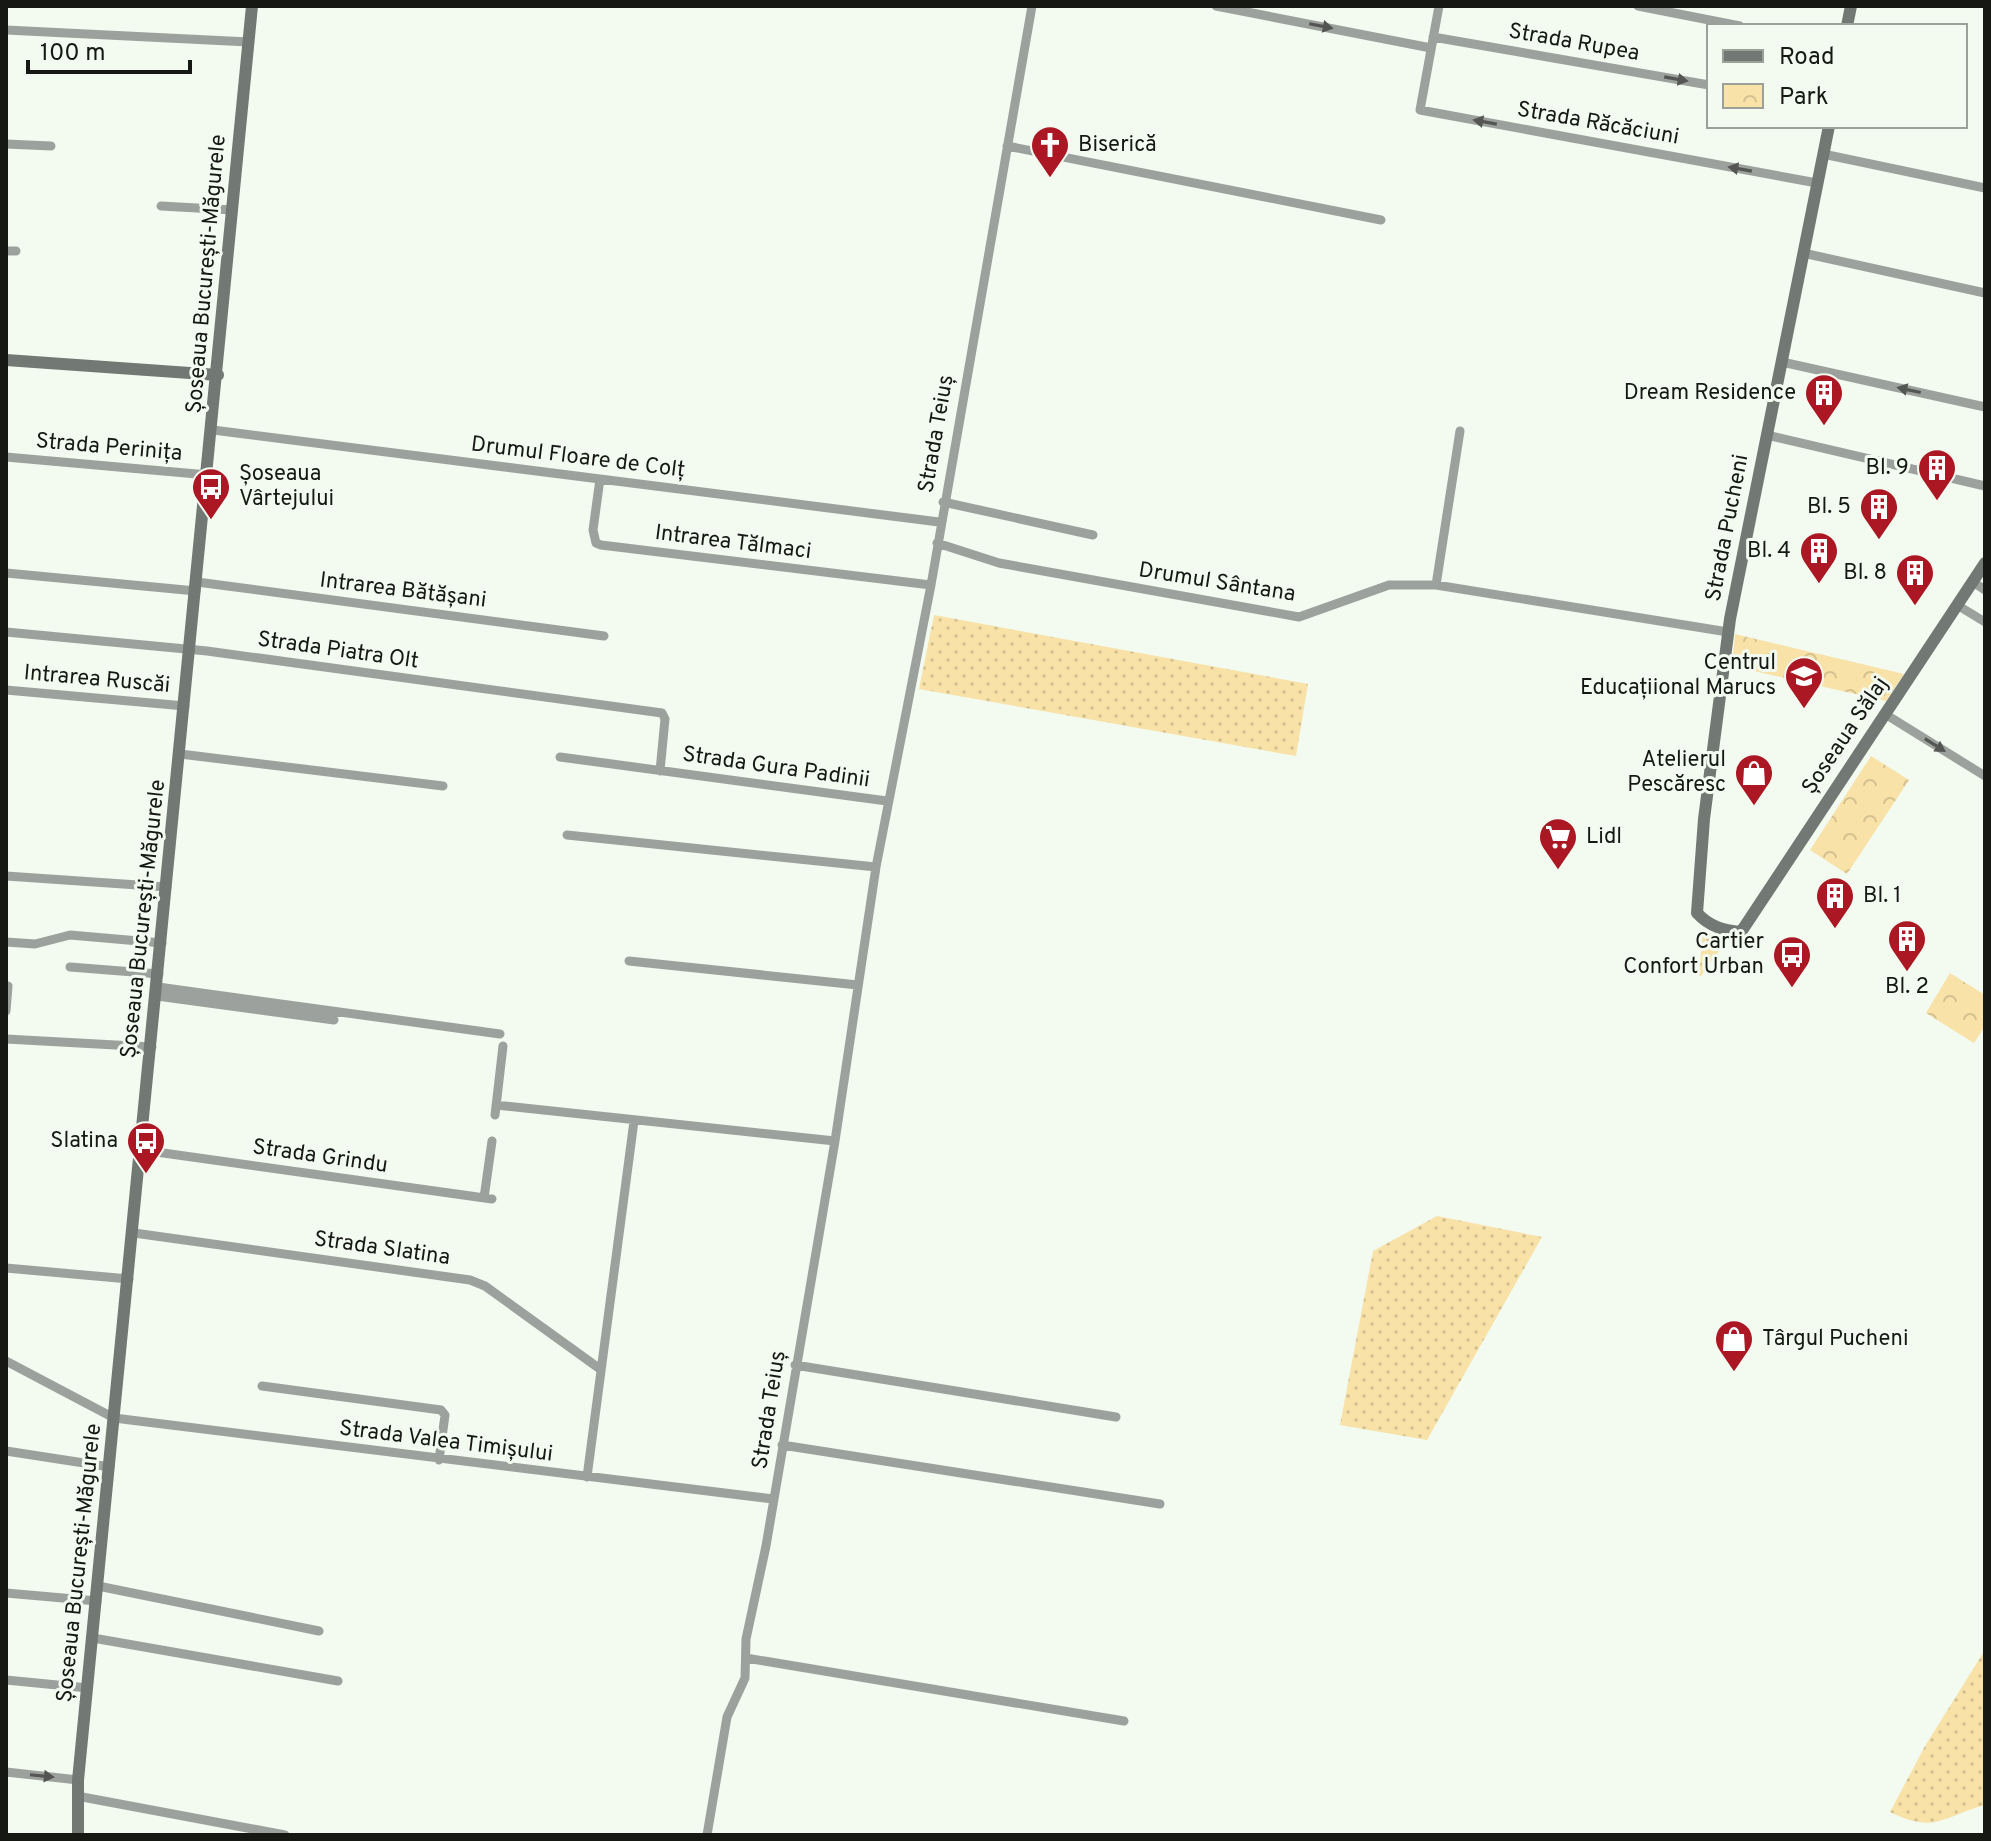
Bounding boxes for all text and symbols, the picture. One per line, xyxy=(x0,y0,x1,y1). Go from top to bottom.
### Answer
street label: Strada Rupea xyxy=(1506,18,1642,68)
one-way arrow xyxy=(1308,20,1333,33)
scale bar xyxy=(28,24,190,74)
legend xyxy=(1707,24,1967,128)
text: 100 m xyxy=(40,39,106,69)
text: Road xyxy=(1779,43,1835,73)
one-way arrow xyxy=(1663,73,1688,86)
text: Park xyxy=(1779,83,1829,113)
street label: Strada Răcăciuni xyxy=(1515,96,1681,152)
one-way arrow xyxy=(1472,115,1497,127)
church icon: Biserică xyxy=(1029,124,1071,179)
place label: Biserică xyxy=(1078,132,1157,159)
street label: Șoseaua București-Măgurele xyxy=(181,133,233,415)
one-way arrow xyxy=(1728,163,1753,175)
building icon: Dream Residence xyxy=(1803,372,1845,427)
street label: Strada Teiuș xyxy=(913,373,961,495)
place label: Dream Residence xyxy=(1624,380,1796,407)
one-way arrow xyxy=(1896,383,1921,396)
street label: Strada Perinița xyxy=(35,428,183,468)
street label: Drumul Floare de Colț xyxy=(469,431,687,485)
building icon: Bl. 9 xyxy=(1916,447,1958,502)
street label: Strada Pucheni xyxy=(1701,452,1755,604)
place label: Bl. 9 xyxy=(1866,455,1909,482)
place label: Șoseaua Vârtejului xyxy=(239,461,334,513)
bus stop icon: Șoseaua Vârtejului xyxy=(190,466,232,521)
building icon: Bl. 5 xyxy=(1858,486,1900,541)
place label: Bl. 5 xyxy=(1807,494,1851,521)
street label: Intrarea Tălmaci xyxy=(653,520,813,566)
building icon: Bl. 4 xyxy=(1798,530,1840,585)
place label: Bl. 4 xyxy=(1747,538,1791,565)
building icon: Bl. 8 xyxy=(1894,552,1936,607)
street label: Drumul Sântana xyxy=(1136,557,1298,609)
place label: Bl. 8 xyxy=(1843,560,1887,587)
street label: Intrarea Bătășani xyxy=(318,567,488,615)
street label: Strada Piatra Olt xyxy=(256,626,420,676)
place label: Centrul Educațiional Marucs xyxy=(1580,650,1776,702)
school or university icon: Centrul Educațiional Marucs xyxy=(1783,655,1825,710)
street label: Intrarea Ruscăi xyxy=(23,660,171,700)
street label: Șoseaua Sălaj xyxy=(1797,672,1895,800)
one-way arrow xyxy=(1924,738,1946,752)
street label: Strada Gura Padinii xyxy=(681,741,871,795)
place label: Atelierul Pescăresc xyxy=(1627,747,1726,799)
shop icon: Atelierul Pescăresc xyxy=(1733,752,1775,807)
street label: Șoseaua București-Măgurele xyxy=(116,778,172,1060)
supermarket icon: Lidl xyxy=(1537,816,1579,871)
place label: Lidl xyxy=(1586,824,1622,851)
building icon: Bl. 1 xyxy=(1814,875,1856,930)
place label: Bl. 1 xyxy=(1863,883,1902,910)
building icon: Bl. 2 xyxy=(1886,918,1928,973)
place label: Cartier Confort Urban xyxy=(1623,929,1764,981)
bus stop icon: Cartier Confort Urban xyxy=(1771,934,1813,989)
place label: Bl. 2 xyxy=(1885,974,1929,1001)
bus stop icon: Slatina xyxy=(125,1120,167,1175)
place label: Slatina xyxy=(50,1128,118,1155)
street label: Strada Grindu xyxy=(251,1134,389,1180)
street label: Strada Slatina xyxy=(312,1226,452,1272)
shop icon: Târgul Pucheni xyxy=(1713,1318,1755,1373)
place label: Târgul Pucheni xyxy=(1762,1326,1909,1353)
street label: Strada Teiuș xyxy=(747,1349,793,1471)
street label: Strada Valea Timișului xyxy=(338,1415,554,1469)
street label: Șoseaua București-Măgurele xyxy=(52,1422,108,1704)
one-way arrow xyxy=(30,1769,55,1782)

